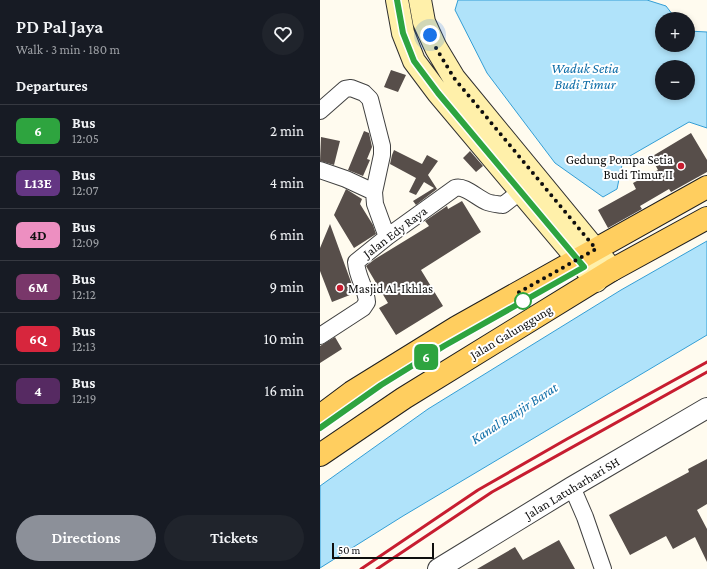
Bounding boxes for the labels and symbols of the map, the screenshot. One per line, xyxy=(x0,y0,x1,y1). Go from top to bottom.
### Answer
your location xyxy=(420,25,440,45)
water label: Waduk Setia Budi Timur xyxy=(551,60,619,92)
place label: Gedung Pompa Setia Budi Timur II xyxy=(566,152,673,182)
marker: Gedung Pompa Setia Budi Timur II xyxy=(676,161,686,171)
street label: Jalan Edy Raya xyxy=(359,203,430,261)
place label: Masjid Al-Ikhlas xyxy=(348,281,433,297)
marker: Masjid Al-Ikhlas xyxy=(335,283,345,293)
unlabelled marker xyxy=(514,292,532,310)
street label: Jalan Galunggung xyxy=(466,301,555,363)
line badge: 6 xyxy=(413,344,439,370)
water label: Kanal Banjir Barat xyxy=(468,379,561,448)
street label: Jalan Latuharhari SH xyxy=(521,454,622,523)
scale bar xyxy=(332,541,434,560)

